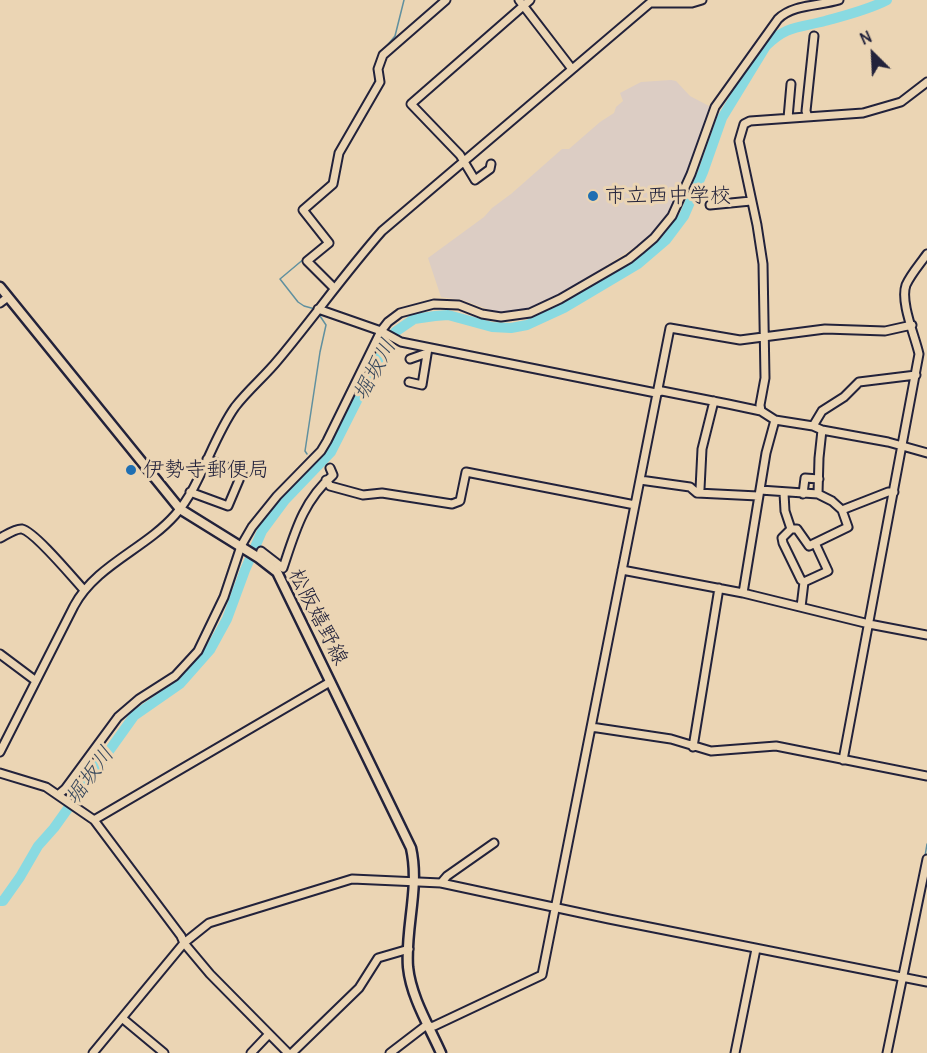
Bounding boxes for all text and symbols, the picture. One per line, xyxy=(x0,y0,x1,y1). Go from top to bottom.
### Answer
north arrow xyxy=(843,24,903,84)
text: N xyxy=(857,26,875,49)
place label: 市立西中学校 xyxy=(605,183,731,209)
marker: 市立西中学校 xyxy=(586,189,600,203)
water label: 堀坂川 xyxy=(348,335,402,405)
place label: 伊勢寺郵便局 xyxy=(143,457,269,483)
marker: 伊勢寺郵便局 xyxy=(124,463,138,477)
street label: 松阪嬉野線 xyxy=(283,565,353,669)
water label: 堀坂川 xyxy=(60,742,120,810)

